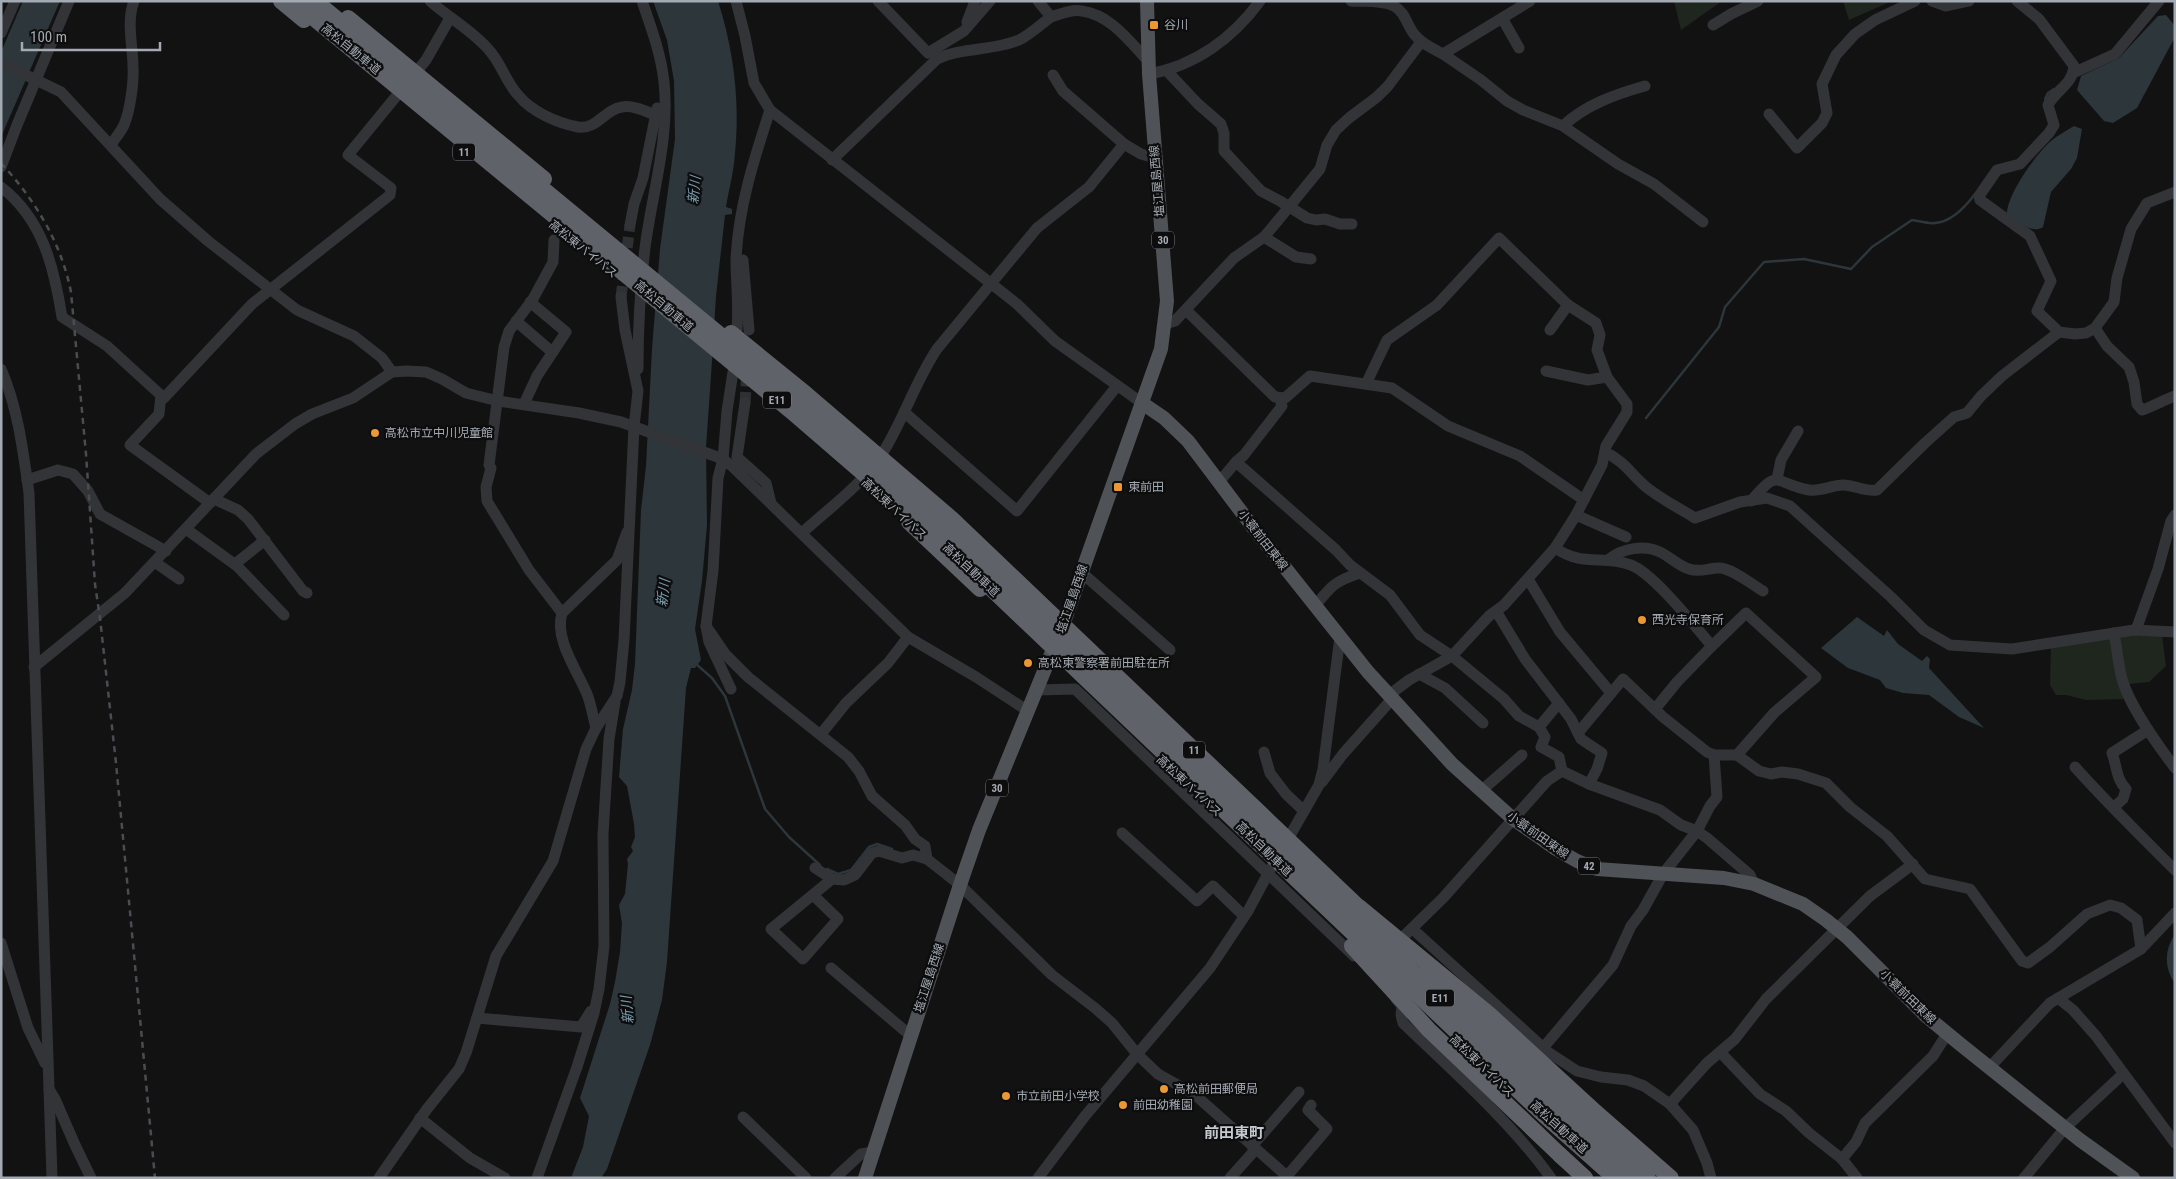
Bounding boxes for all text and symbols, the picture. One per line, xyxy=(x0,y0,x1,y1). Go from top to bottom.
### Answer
place label: 谷川 xyxy=(1164,18,1188,32)
marker: 谷川 xyxy=(1148,19,1160,31)
scale bar xyxy=(22,20,160,52)
street label: 高松自動車道 xyxy=(319,21,383,77)
text: 100 m xyxy=(30,28,67,46)
road number: 11 xyxy=(453,144,475,160)
street label: 塩江屋島西線 xyxy=(1147,145,1167,217)
water label: 新川 xyxy=(685,173,704,205)
street label: 高松東バイパス xyxy=(546,217,620,281)
road number: 30 xyxy=(1152,232,1174,248)
street label: 高松自動車道 xyxy=(632,277,696,335)
road number: E11 xyxy=(763,392,791,408)
place label: 高松市立中川児童館 xyxy=(385,426,493,440)
marker: 高松市立中川児童館 xyxy=(369,427,381,439)
street label: 高松東バイパス xyxy=(859,475,929,543)
place label: 東前田 xyxy=(1128,480,1164,494)
marker: 東前田 xyxy=(1112,481,1124,493)
street label: 小蓑前田東線 xyxy=(1235,507,1291,573)
street label: 高松自動車道 xyxy=(940,540,1002,600)
street label: 塩江屋島西線 xyxy=(1054,563,1090,635)
water label: 新川 xyxy=(653,576,673,608)
place label: 西光寺保育所 xyxy=(1652,613,1724,627)
marker: 西光寺保育所 xyxy=(1636,614,1648,626)
place label: 高松東警察署前田駐在所 xyxy=(1038,656,1170,670)
marker: 高松東警察署前田駐在所 xyxy=(1022,657,1034,669)
road number: 11 xyxy=(1183,742,1205,758)
street label: 高松東バイパス xyxy=(1154,752,1224,820)
road number: 30 xyxy=(986,780,1008,796)
street label: 小蓑前田東線 xyxy=(1504,809,1572,861)
street label: 高松自動車道 xyxy=(1233,819,1295,879)
road number: 42 xyxy=(1578,858,1600,874)
street label: 塩江屋島西線 xyxy=(911,942,947,1014)
street label: 小蓑前田東線 xyxy=(1877,967,1939,1027)
road number: E11 xyxy=(1426,990,1454,1006)
water label: 新川 xyxy=(618,993,636,1025)
street label: 高松東バイパス xyxy=(1447,1032,1517,1100)
place label: 高松前田郵便局 xyxy=(1174,1082,1258,1096)
marker: 高松前田郵便局 xyxy=(1158,1083,1170,1095)
place label: 市立前田小学校 xyxy=(1016,1089,1100,1103)
marker: 市立前田小学校 xyxy=(1000,1090,1012,1102)
place label: 前田幼稚園 xyxy=(1133,1098,1193,1112)
street label: 高松自動車道 xyxy=(1528,1098,1590,1156)
marker: 前田幼稚園 xyxy=(1117,1099,1129,1111)
district label: 前田東町 xyxy=(1204,1124,1264,1142)

